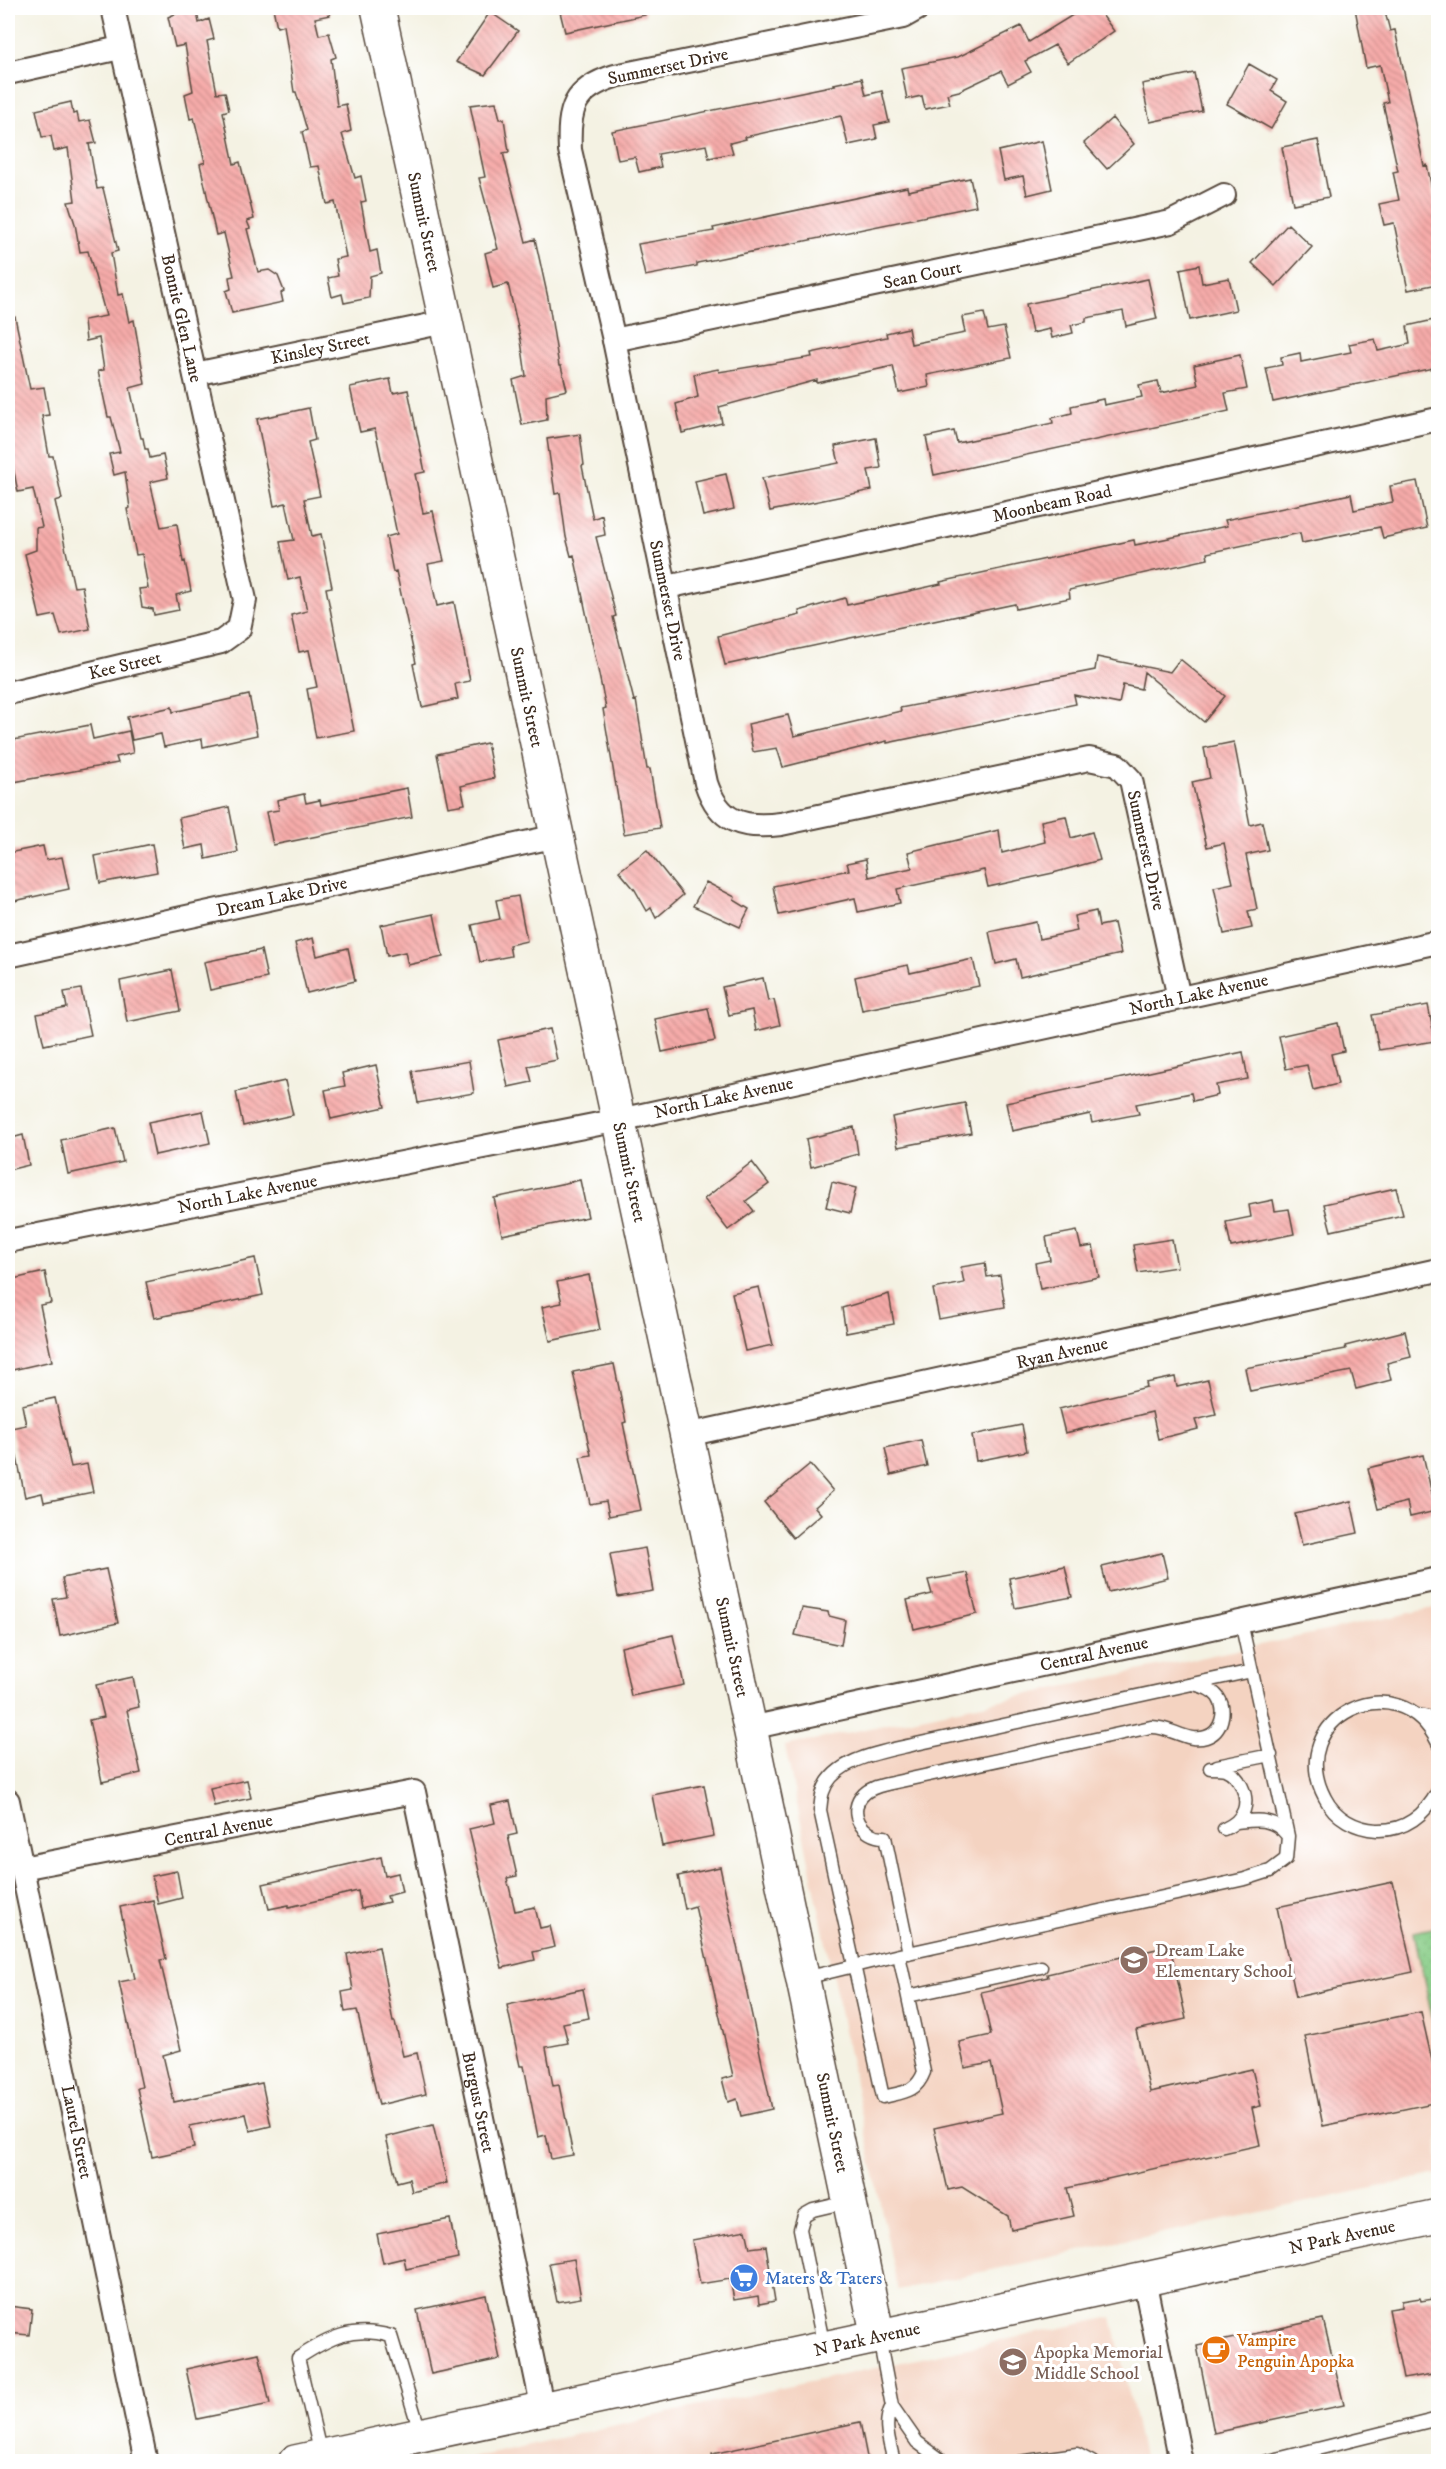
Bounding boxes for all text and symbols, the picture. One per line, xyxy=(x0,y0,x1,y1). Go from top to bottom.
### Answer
street label: Summerset Drive xyxy=(606,43,730,90)
street label: Summit Street xyxy=(402,170,445,275)
street label: Bonnie Glen Lane xyxy=(156,252,206,385)
street label: Sean Court xyxy=(881,257,964,295)
street label: Kinsley Street xyxy=(269,328,372,370)
street label: Moonbeam Road xyxy=(991,480,1114,528)
street label: Summerset Drive xyxy=(644,538,690,663)
street label: Summit Street xyxy=(505,645,548,750)
street label: Kee Street xyxy=(86,647,164,685)
street label: Summerset Drive xyxy=(1122,788,1169,913)
street label: Dream Lake Drive xyxy=(214,872,349,922)
street label: North Lake Avenue xyxy=(1127,969,1270,1021)
street label: North Lake Avenue xyxy=(652,1072,795,1124)
street label: Summit Street xyxy=(607,1120,650,1225)
street label: North Lake Avenue xyxy=(176,1170,319,1219)
street label: Ryan Avenue xyxy=(1014,1333,1110,1374)
street label: Summit Street xyxy=(710,1595,753,1700)
street label: Central Avenue xyxy=(1038,1632,1150,1677)
street label: Central Avenue xyxy=(162,1810,275,1852)
place label: Dream Lake Elementary School xyxy=(1155,1940,1293,1983)
school or university icon: Dream Lake Elementary School xyxy=(1118,1944,1150,1976)
street label: Burgust Street xyxy=(456,2050,499,2155)
street label: Summit Street xyxy=(811,2071,853,2175)
street label: Laurel Street xyxy=(56,2083,97,2181)
street label: N Park Avenue xyxy=(1287,2216,1397,2260)
supermarket icon: Maters & Taters xyxy=(728,2262,760,2294)
place label: Maters & Taters xyxy=(765,2268,882,2290)
street label: N Park Avenue xyxy=(812,2318,922,2362)
place label: Vampire Penguin Apopka xyxy=(1236,2330,1355,2373)
cafe icon: Vampire Penguin Apopka xyxy=(1200,2334,1232,2366)
place label: Apopka Memorial Middle School xyxy=(1034,2342,1163,2385)
school or university icon: Apopka Memorial Middle School xyxy=(997,2346,1029,2378)

